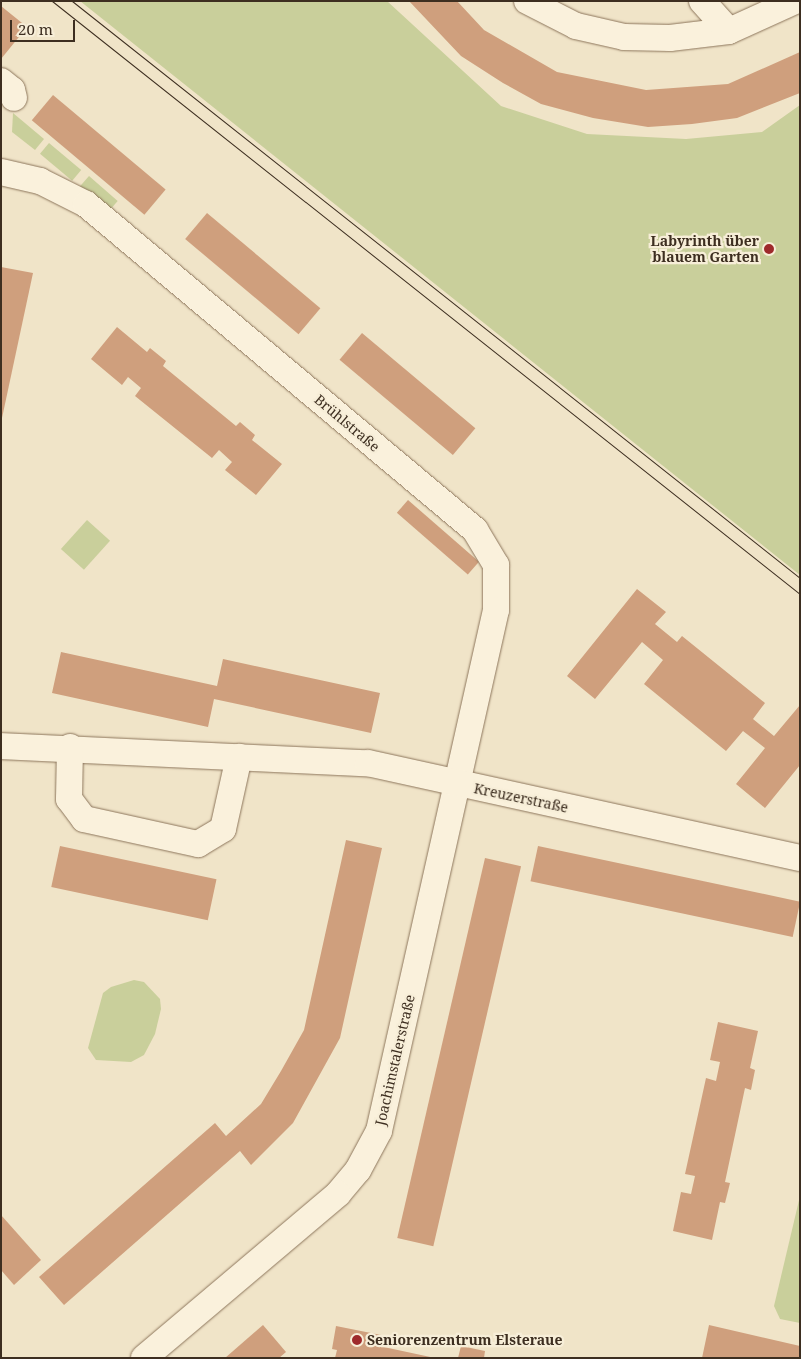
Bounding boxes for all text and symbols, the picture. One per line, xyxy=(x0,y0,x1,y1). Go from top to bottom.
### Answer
scale bar xyxy=(12,10,78,42)
text: 20 m xyxy=(18,19,53,39)
place label: Labyrinth über blauem Garten xyxy=(651,233,759,266)
marker: Labyrinth über blauem Garten xyxy=(763,243,775,255)
street label: Brühlstraße xyxy=(311,391,383,455)
street label: Kreuzerstraße xyxy=(472,780,570,816)
street label: Joachimstalerstraße xyxy=(372,993,418,1127)
place label: Seniorenzentrum Elsteraue xyxy=(367,1332,562,1348)
marker: Seniorenzentrum Elsteraue xyxy=(351,1334,363,1346)

